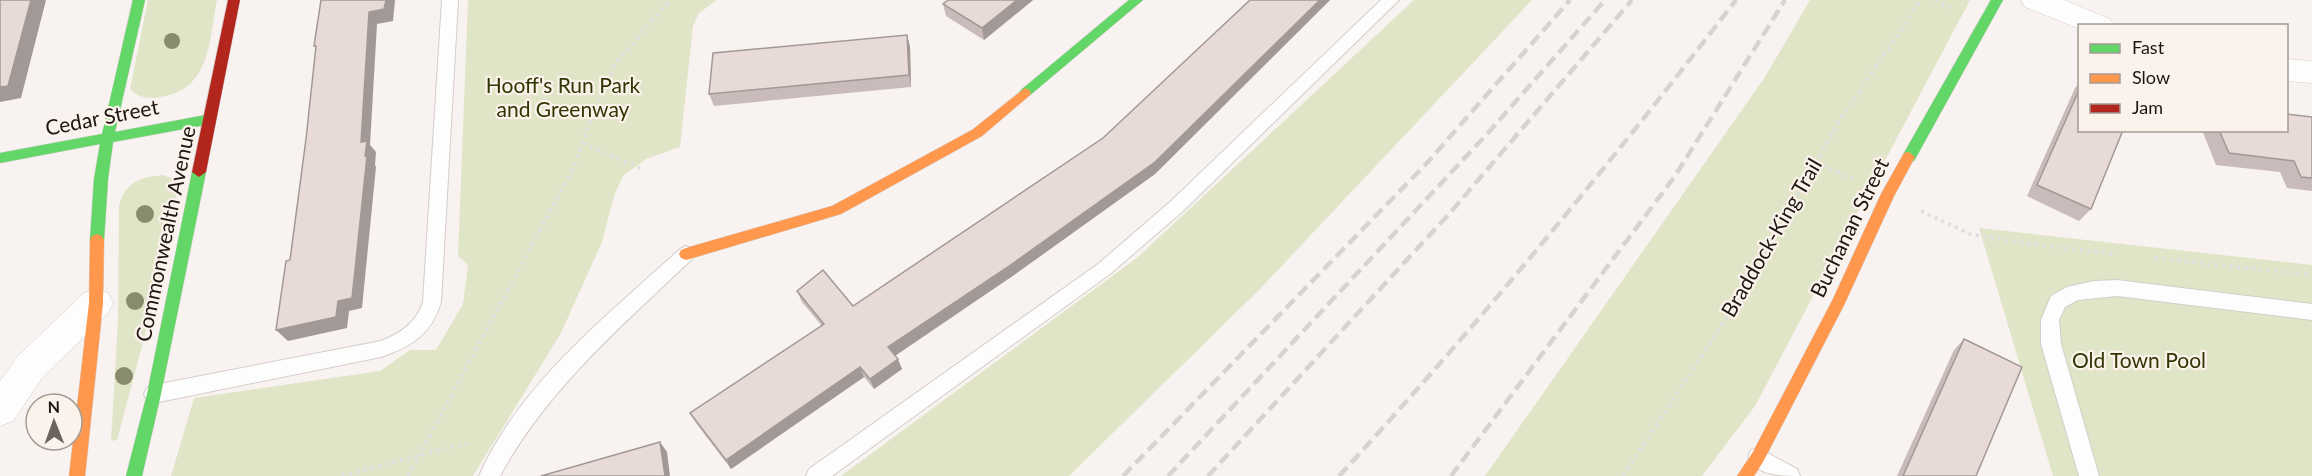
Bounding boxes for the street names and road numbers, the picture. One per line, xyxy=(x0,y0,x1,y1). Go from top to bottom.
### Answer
street label: Cedar Street xyxy=(43,93,161,140)
street label: Commonwealth Avenue xyxy=(129,123,200,344)
street label: Braddock-King Trail xyxy=(1715,153,1826,321)
street label: Buchanan Street xyxy=(1804,153,1893,301)

